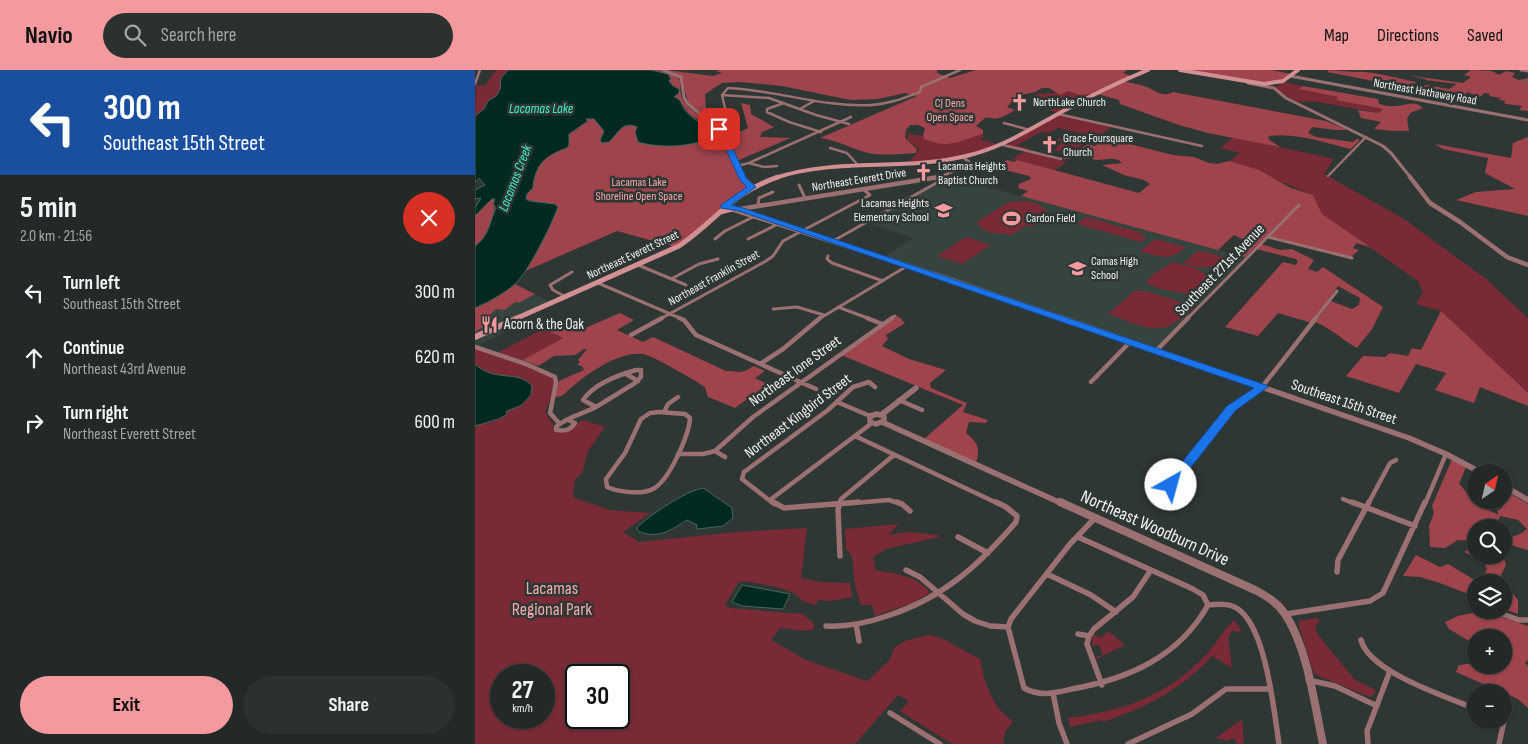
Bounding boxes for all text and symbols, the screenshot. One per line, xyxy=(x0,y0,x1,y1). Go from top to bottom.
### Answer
search box xyxy=(103,13,453,58)
text: Navio xyxy=(25,21,73,50)
icon: search xyxy=(121,21,149,49)
text: Search here xyxy=(161,24,236,47)
text: Map xyxy=(1324,25,1349,46)
text: Directions xyxy=(1377,25,1439,46)
text: Saved xyxy=(1467,25,1503,46)
street label: Northeast Hathaway Road xyxy=(1372,76,1478,108)
text: 300 m xyxy=(103,87,181,130)
icon: left xyxy=(20,90,85,155)
church icon: NorthLake Church xyxy=(1009,92,1029,112)
place label: NorthLake Church xyxy=(1033,95,1106,110)
park label: CJ Dens Open Space xyxy=(926,96,974,125)
water label: Lacamas Lake xyxy=(509,100,574,117)
pin xyxy=(698,108,740,150)
icon: arrive xyxy=(705,115,733,143)
text: Southeast 15th Street xyxy=(103,130,265,157)
place label: Grace Foursquare Church xyxy=(1063,131,1133,160)
church icon: Grace Foursquare Church xyxy=(1039,135,1059,155)
water label: Lacamas Creek xyxy=(495,142,536,214)
place label: Lacamas Heights Baptist Church xyxy=(938,159,1006,188)
church icon: Lacamas Heights Baptist Church xyxy=(914,163,934,183)
street label: Northeast Everett Drive xyxy=(811,165,907,195)
park label: Lacamas Lake Shoreline Open Space xyxy=(596,175,683,204)
text: 5 min xyxy=(20,190,77,226)
button: close xyxy=(403,192,455,244)
place label: Lacamas Heights Elementary School xyxy=(854,196,929,225)
school or university icon: Lacamas Heights Elementary School xyxy=(933,200,953,220)
sports icon: Cardon Field xyxy=(1002,208,1022,228)
place label: Cardon Field xyxy=(1026,211,1076,226)
street label: Southeast 271st Avenue xyxy=(1171,220,1269,320)
text: 2.0 km · 21:56 xyxy=(20,227,92,246)
street label: Northeast Everett Street xyxy=(585,227,682,283)
street label: Northeast Franklin Street xyxy=(666,247,763,309)
place label: Camas High School xyxy=(1091,254,1138,283)
school or university icon: Camas High School xyxy=(1067,258,1087,278)
text: Turn left xyxy=(63,272,120,295)
icon: left xyxy=(20,279,48,307)
text: 300 m xyxy=(415,281,455,304)
text: Southeast 15th Street xyxy=(63,295,181,314)
restaurant icon: Acorn & the Oak xyxy=(480,314,500,334)
place label: Acorn & the Oak xyxy=(503,315,584,334)
street label: Northeast Ione Street xyxy=(745,331,845,411)
text: Continue xyxy=(63,337,124,360)
icon: ahead xyxy=(20,344,48,372)
text: 620 m xyxy=(415,346,455,369)
text: Northeast 43rd Avenue xyxy=(63,360,186,379)
street label: Northeast Kingbird Street xyxy=(741,369,856,462)
street label: Southeast 15th Street xyxy=(1289,375,1400,429)
text: Turn right xyxy=(63,402,128,425)
icon: right xyxy=(20,409,48,437)
text: 600 m xyxy=(415,411,455,434)
text: Northeast Everett Street xyxy=(63,425,196,444)
position arrow xyxy=(1144,458,1196,510)
north arrow xyxy=(1467,464,1513,509)
map controls xyxy=(1467,464,1512,729)
street label: Northeast Woodburn Drive xyxy=(1078,486,1232,570)
button: search xyxy=(1467,519,1512,564)
button: layers xyxy=(1467,574,1512,619)
park label: Lacamas Regional Park xyxy=(512,578,592,620)
button: + xyxy=(1467,629,1512,674)
speed limit sign: 30 xyxy=(565,664,630,729)
text: 27 xyxy=(512,675,533,706)
button: Exit xyxy=(20,676,233,734)
button: Share xyxy=(243,676,455,734)
button: − xyxy=(1467,684,1512,729)
text: km/h xyxy=(512,701,533,716)

